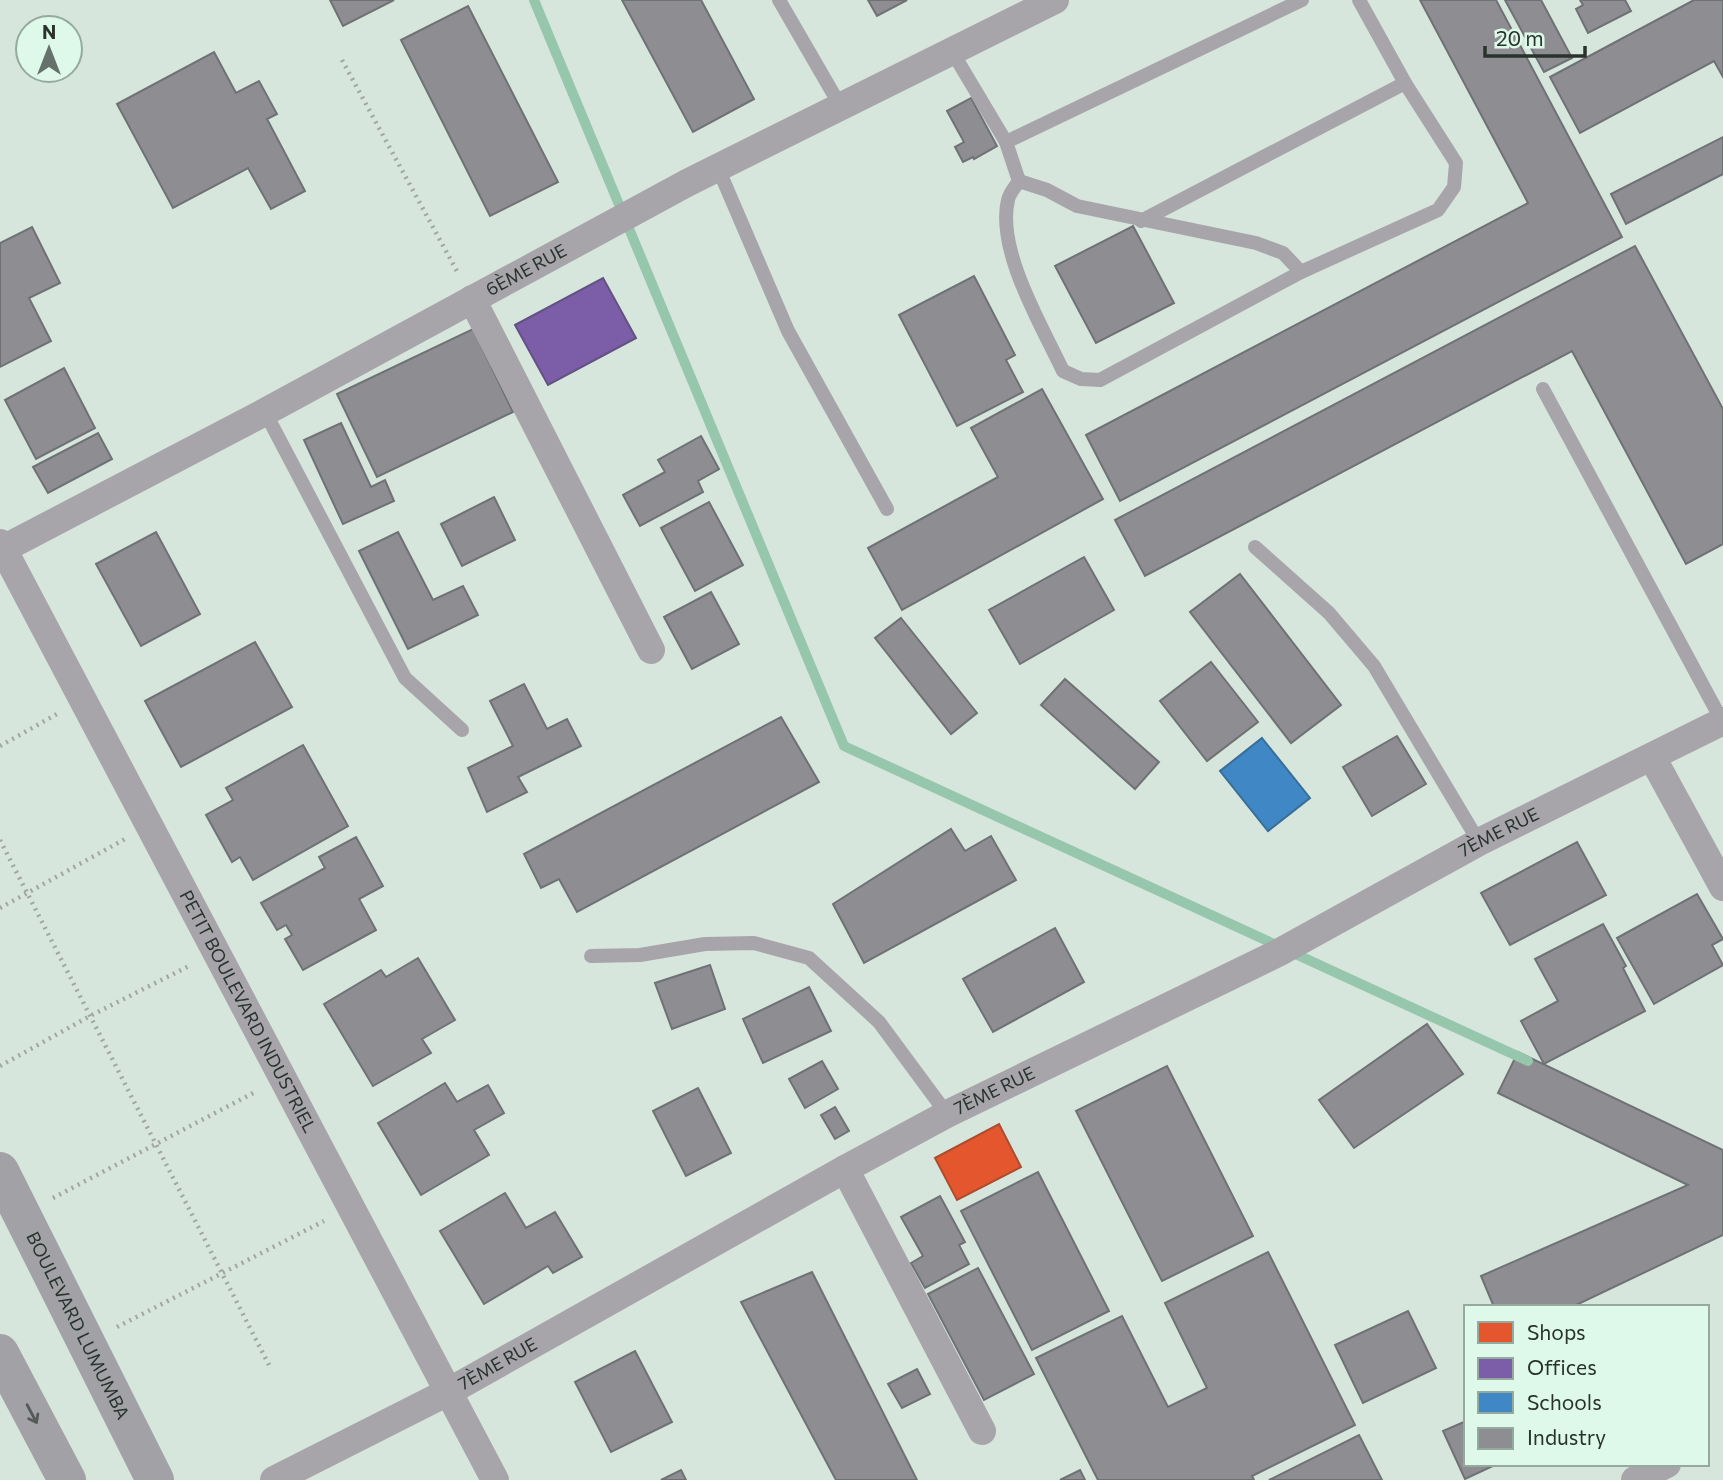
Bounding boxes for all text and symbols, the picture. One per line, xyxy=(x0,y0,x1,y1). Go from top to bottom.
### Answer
north arrow xyxy=(14,14,84,84)
scale bar xyxy=(1485,14,1585,58)
text: N xyxy=(42,20,56,43)
text: 20 m xyxy=(1496,25,1544,50)
street label: 6ÈME RUE xyxy=(482,239,570,300)
street label: 7ÈME RUE xyxy=(1454,802,1542,861)
street label: PETIT BOULEVARD INDUSTRIEL xyxy=(175,886,322,1136)
street label: 7ÈME RUE xyxy=(950,1061,1038,1119)
street label: BOULEVARD LUMUMBA xyxy=(22,1228,135,1423)
legend xyxy=(1464,1305,1709,1466)
text: Shops xyxy=(1527,1319,1586,1344)
street label: 7ÈME RUE xyxy=(454,1332,541,1394)
text: Offices xyxy=(1527,1354,1597,1379)
text: Schools xyxy=(1527,1389,1602,1414)
one-way arrow xyxy=(25,1403,39,1423)
text: Industry xyxy=(1527,1424,1606,1449)

